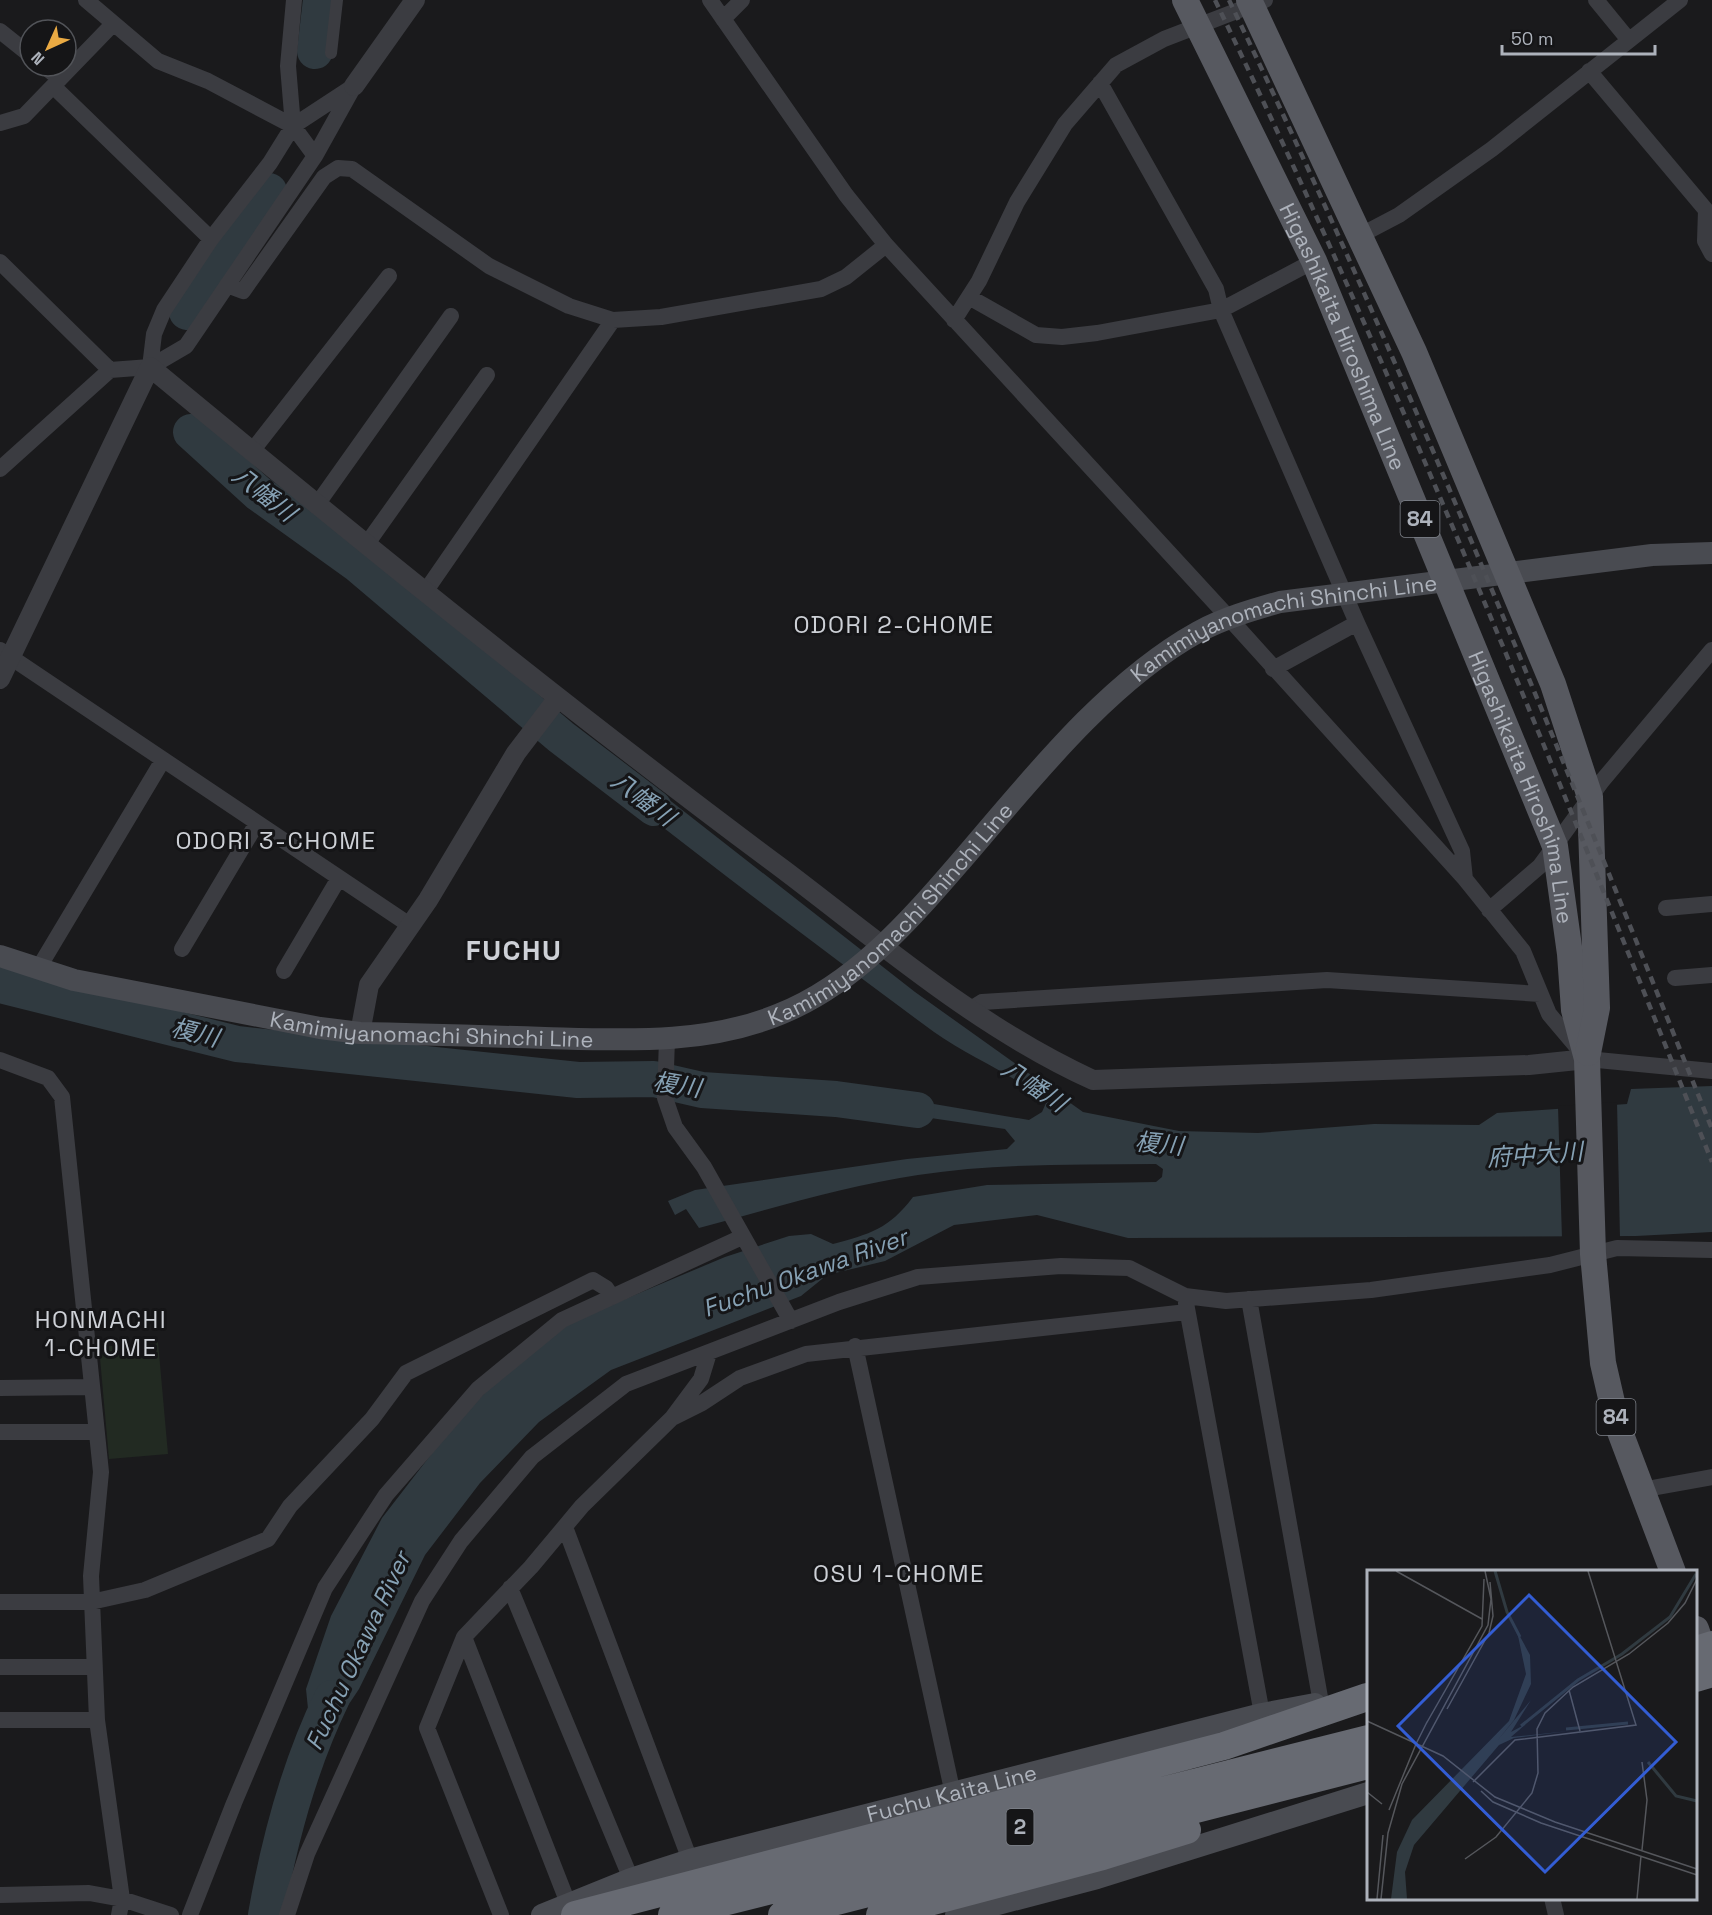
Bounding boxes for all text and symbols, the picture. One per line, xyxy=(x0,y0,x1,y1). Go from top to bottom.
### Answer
north arrow xyxy=(18,18,78,78)
scale bar xyxy=(1502,18,1655,56)
text: 50 m xyxy=(1511,27,1553,50)
text: N xyxy=(27,47,49,69)
street label: Higashikaita Hiroshima Line xyxy=(1273,198,1413,474)
water label: 八幡川 xyxy=(226,459,305,530)
road number: 84 xyxy=(1400,501,1440,537)
street label: Kamimiyanomachi Shinchi Line xyxy=(1125,568,1439,688)
district label: ODORI 2-CHOME xyxy=(794,609,994,640)
street label: Higashikaita Hiroshima Line xyxy=(1462,647,1580,925)
water label: 八幡川 xyxy=(605,765,684,834)
street label: Kamimiyanomachi Shinchi Line xyxy=(764,796,1019,1032)
district label: ODORI 3-CHOME xyxy=(176,825,377,856)
district label: FUCHU xyxy=(466,932,562,968)
street label: Kamimiyanomachi Shinchi Line xyxy=(268,1005,594,1053)
water label: 榎川 xyxy=(168,1012,225,1054)
water label: 八幡川 xyxy=(996,1053,1075,1120)
water label: 榎川 xyxy=(651,1065,706,1104)
water label: 榎川 xyxy=(1134,1126,1188,1162)
water label: 府中大川 xyxy=(1486,1135,1587,1173)
water label: Fuchu Okawa River xyxy=(698,1220,914,1324)
district label: HONMACHI 1-CHOME xyxy=(35,1304,167,1363)
road number: 84 xyxy=(1596,1399,1636,1435)
water label: Fuchu Okawa River xyxy=(298,1544,418,1755)
district label: OSU 1-CHOME xyxy=(813,1558,985,1589)
inset map xyxy=(1367,1570,1697,1900)
street label: Fuchu Kaita Line xyxy=(864,1758,1040,1828)
road number: 2 xyxy=(1006,1809,1034,1845)

